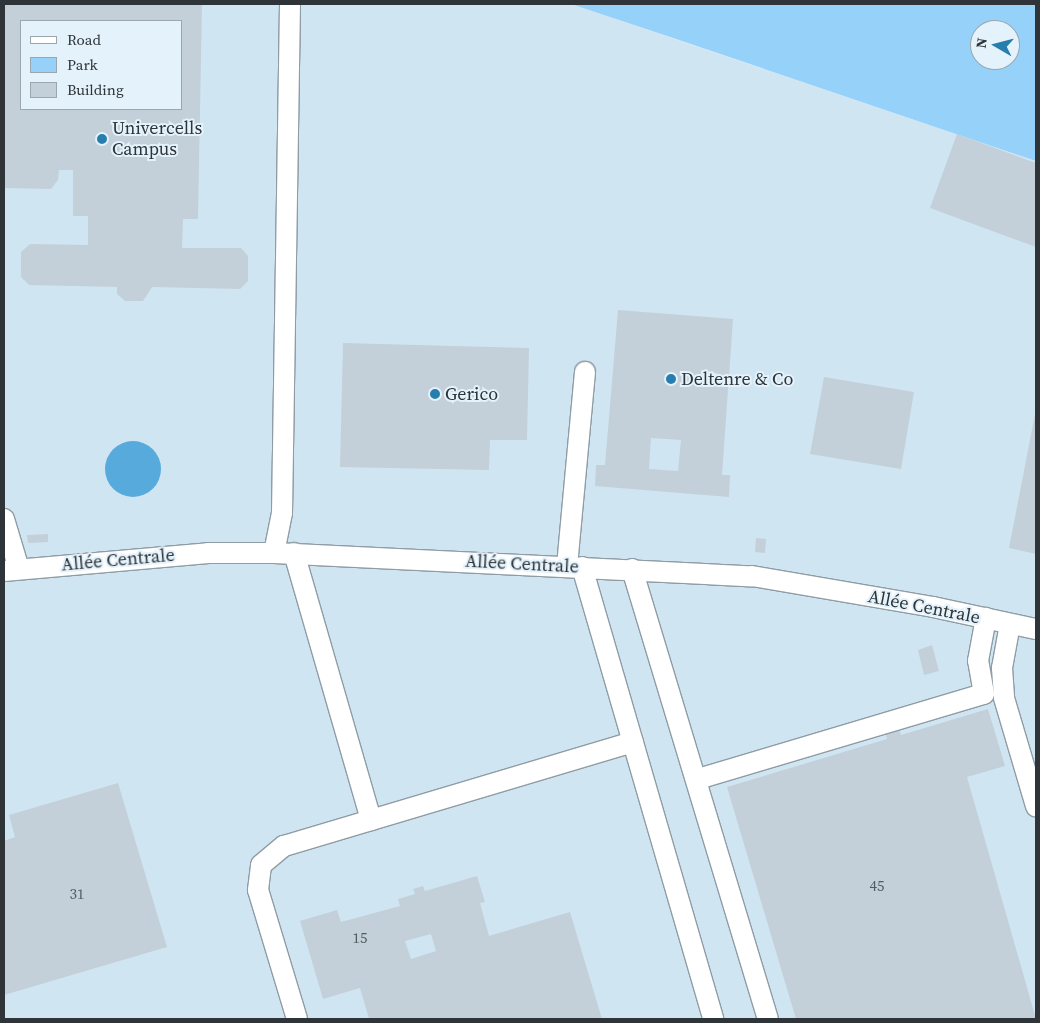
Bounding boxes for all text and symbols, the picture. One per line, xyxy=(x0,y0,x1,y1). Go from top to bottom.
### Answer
legend xyxy=(20,20,182,110)
north arrow xyxy=(970,20,1020,70)
text: Road xyxy=(67,29,101,50)
text: N xyxy=(971,37,992,50)
text: Park xyxy=(67,54,98,75)
text: Building xyxy=(67,79,124,100)
place label: Univercells Campus xyxy=(112,118,202,160)
marker: Univercells Campus xyxy=(96,133,108,145)
place label: Deltenre & Co xyxy=(681,368,793,390)
marker: Deltenre & Co xyxy=(665,373,677,385)
place label: Gerico xyxy=(445,383,498,405)
marker: Gerico xyxy=(429,388,441,400)
street label: Allée Centrale xyxy=(60,544,176,576)
street label: Allée Centrale xyxy=(465,550,579,578)
street label: Allée Centrale xyxy=(866,586,982,628)
house number: 45 xyxy=(870,877,884,895)
house number: 31 xyxy=(70,885,84,903)
house number: 15 xyxy=(353,929,367,947)

